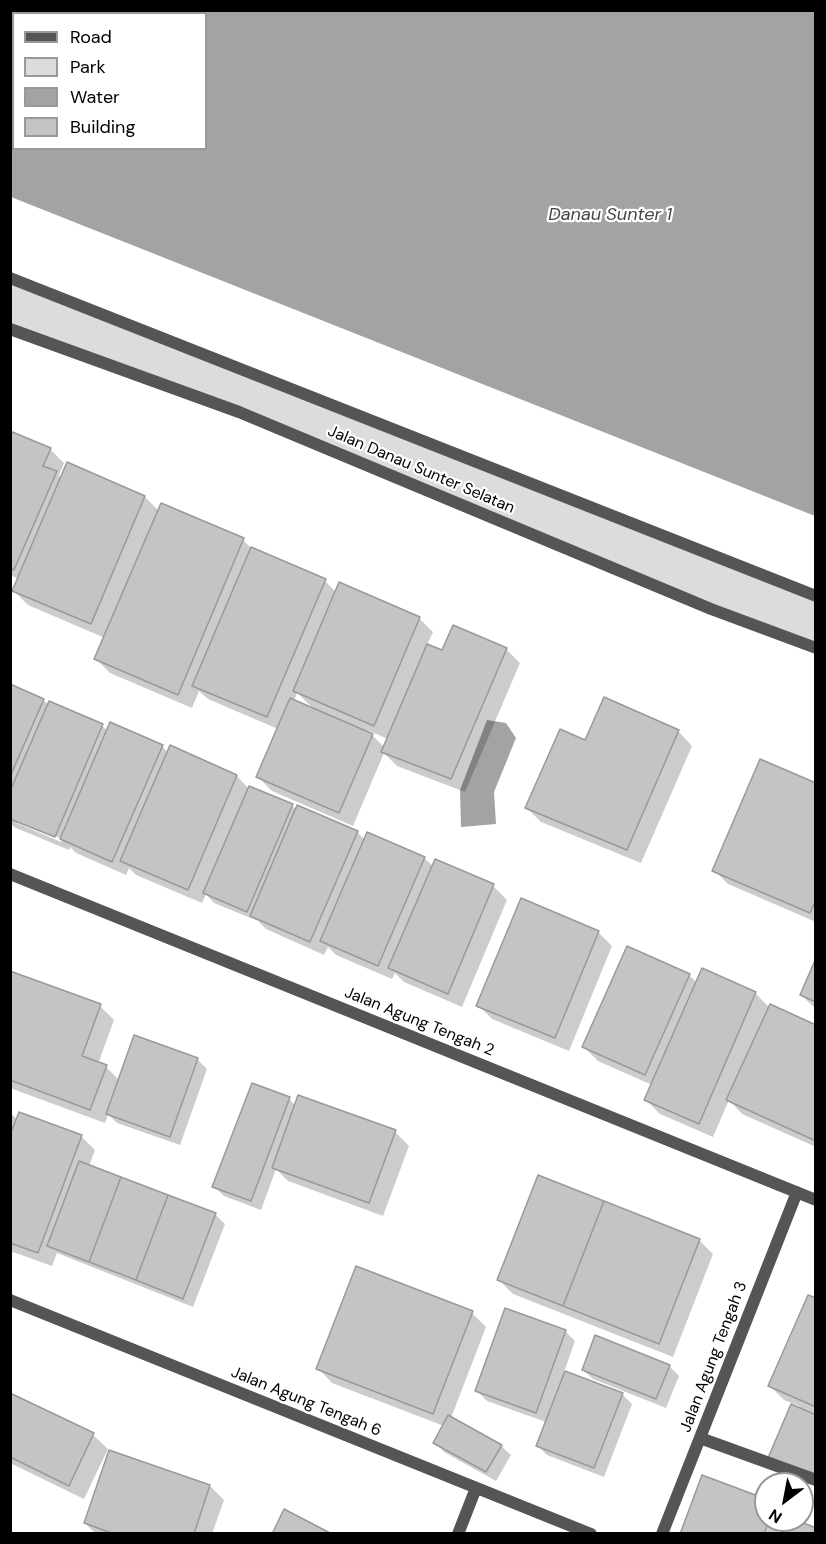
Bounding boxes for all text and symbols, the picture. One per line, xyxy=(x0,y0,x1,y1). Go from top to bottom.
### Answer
legend xyxy=(12,12,207,150)
text: Road xyxy=(70,25,112,49)
text: Park xyxy=(70,55,106,79)
text: Water xyxy=(70,85,120,109)
text: Building xyxy=(70,115,135,139)
water label: Danau Sunter 1 xyxy=(548,204,672,226)
street label: Jalan Danau Sunter Selatan xyxy=(325,422,517,518)
street label: Jalan Agung Tengah 2 xyxy=(341,983,497,1061)
street label: Jalan Agung Tengah 3 xyxy=(676,1279,752,1435)
street label: Jalan Agung Tengah 6 xyxy=(228,1363,384,1441)
north arrow xyxy=(754,1472,814,1532)
text: N xyxy=(765,1504,786,1528)

